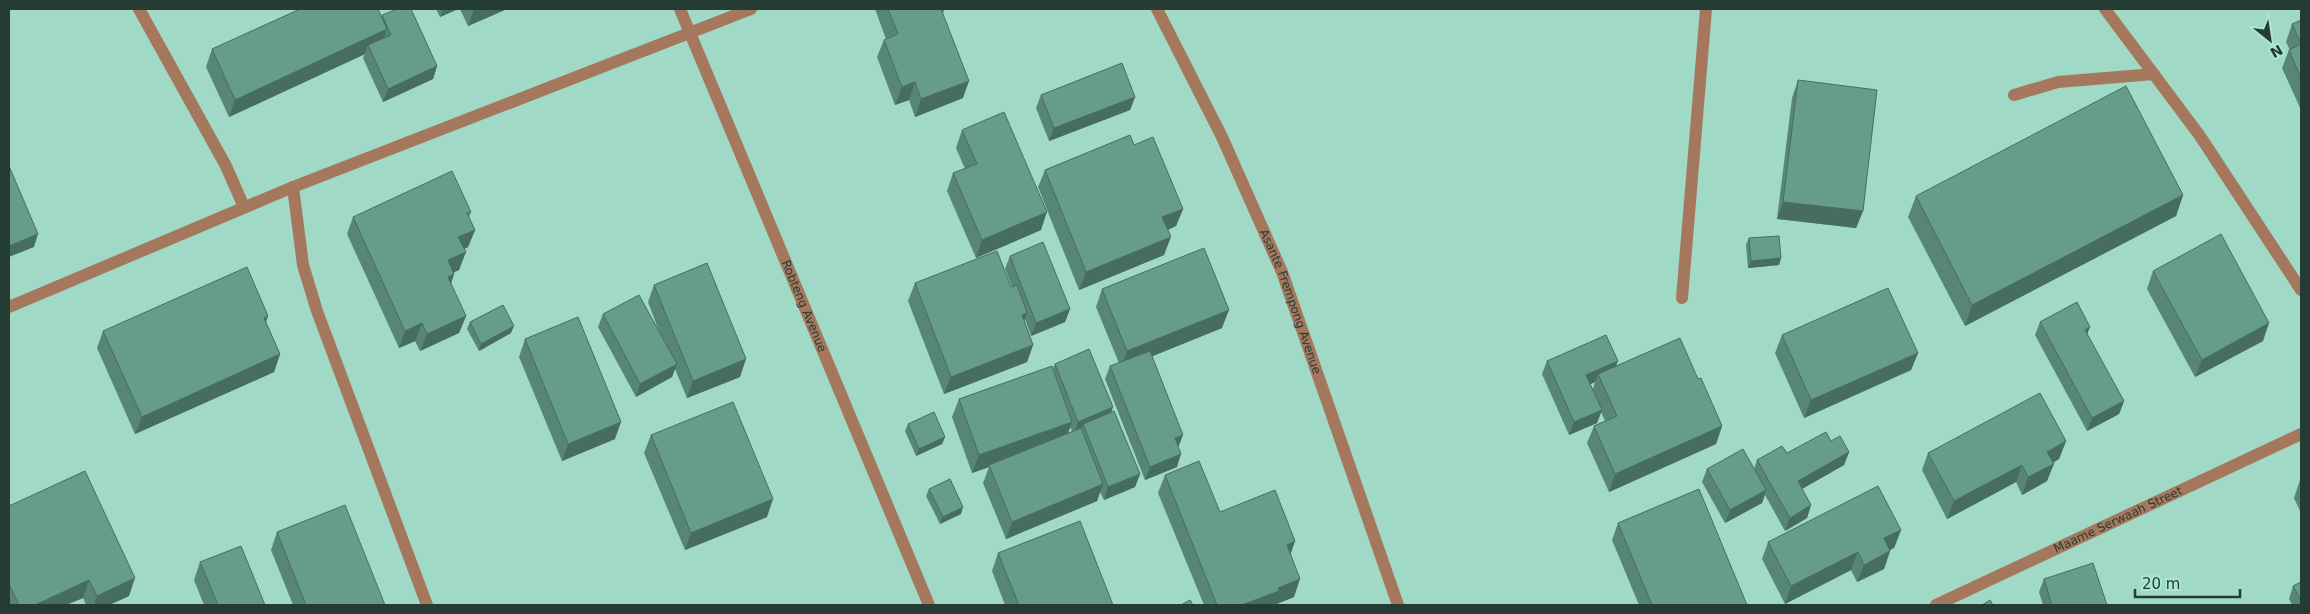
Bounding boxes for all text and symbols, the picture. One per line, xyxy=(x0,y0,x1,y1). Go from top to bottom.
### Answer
north arrow xyxy=(2245,15,2295,65)
text: N xyxy=(2267,41,2286,61)
street label: Asante Frempong Avenue xyxy=(1257,227,1324,376)
street label: Robteng Avenue xyxy=(779,258,830,354)
street label: Maame Serwaah Street xyxy=(2051,483,2185,556)
scale bar xyxy=(2135,566,2240,598)
text: 20 m xyxy=(2142,575,2180,593)

